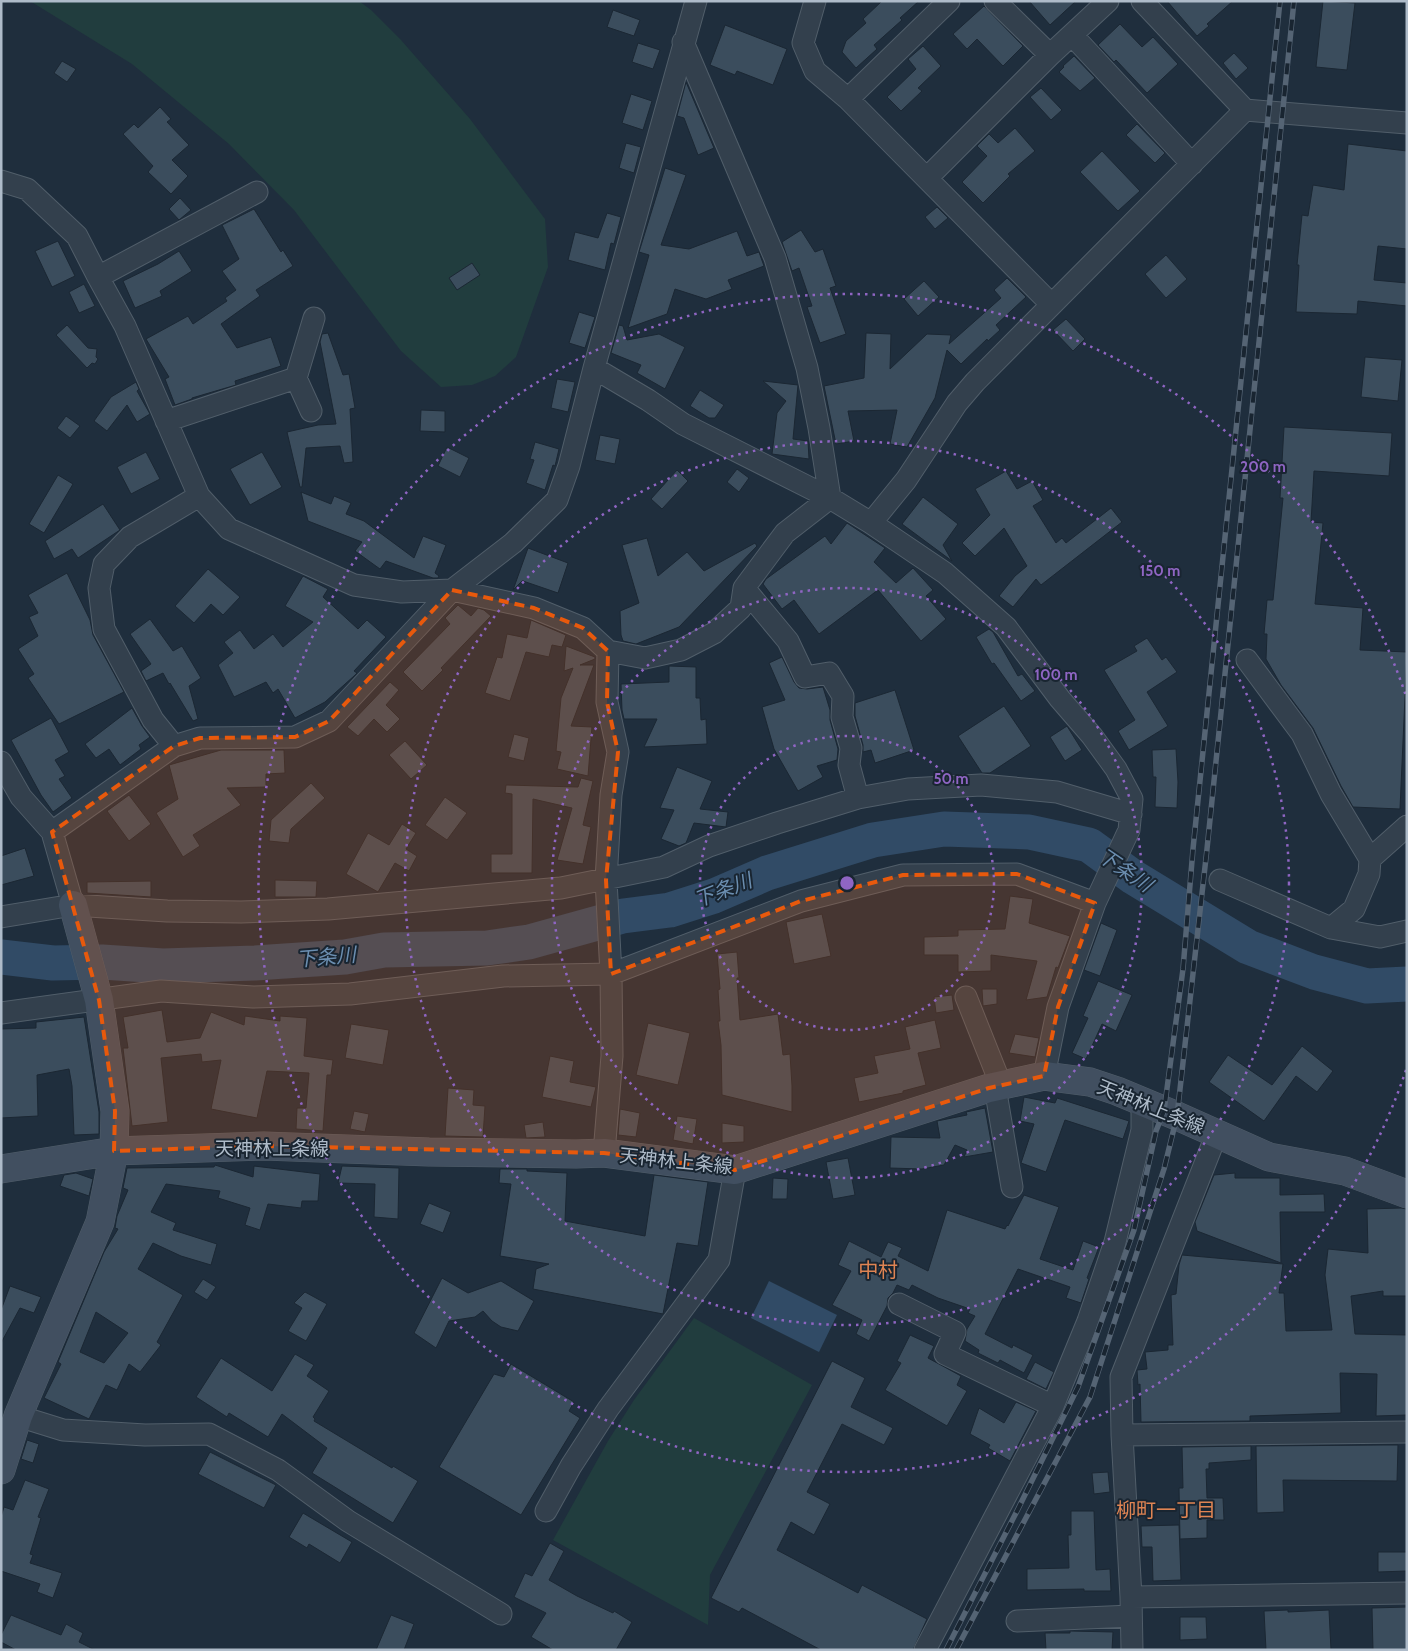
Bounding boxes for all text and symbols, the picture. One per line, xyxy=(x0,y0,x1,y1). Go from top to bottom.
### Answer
text: 200 m xyxy=(1240,458,1286,476)
text: 150 m xyxy=(1140,562,1180,580)
text: 100 m xyxy=(1034,666,1078,684)
text: 50 m xyxy=(933,770,969,788)
water label: 下条川 xyxy=(1093,843,1158,898)
water label: 下条川 xyxy=(691,867,757,912)
centre of rings xyxy=(838,874,856,892)
water label: 下条川 xyxy=(295,942,359,972)
street label: 天神林上条線 xyxy=(1094,1075,1208,1139)
street label: 天神林上条線 xyxy=(215,1137,329,1160)
street label: 天神林上条線 xyxy=(618,1144,734,1178)
district label: 中村 xyxy=(858,1258,898,1282)
district label: 柳町一丁目 xyxy=(1116,1498,1216,1522)

